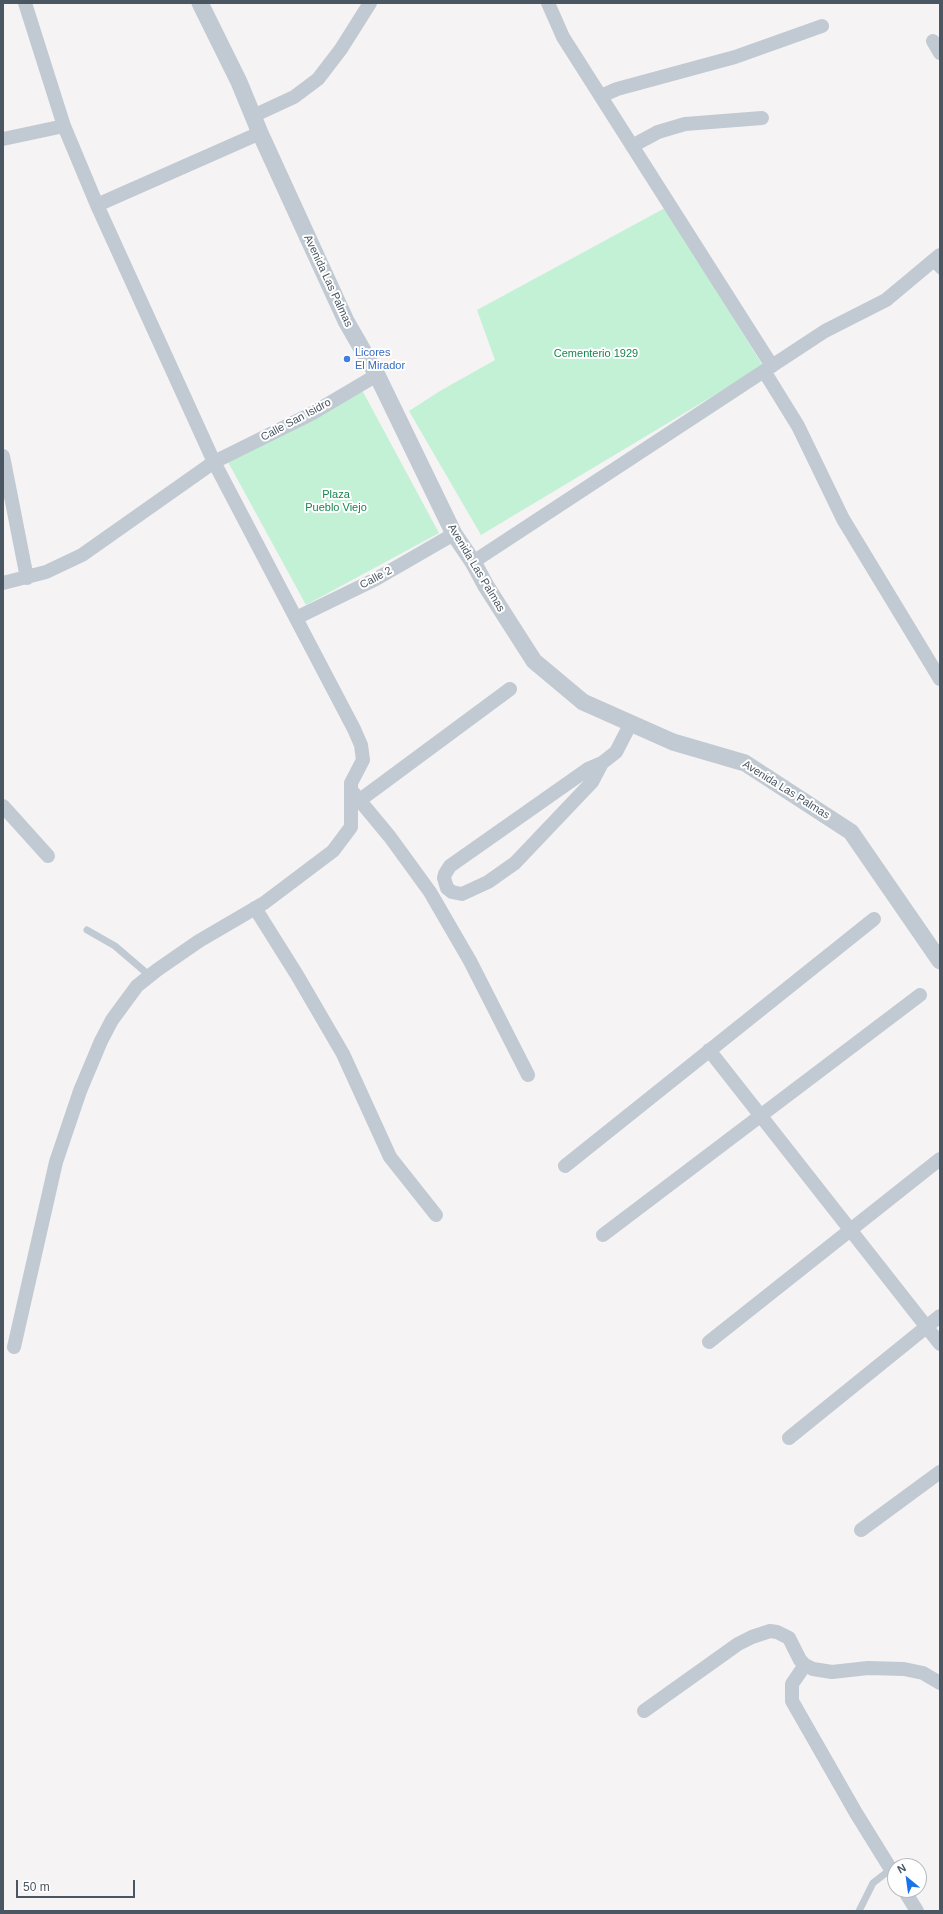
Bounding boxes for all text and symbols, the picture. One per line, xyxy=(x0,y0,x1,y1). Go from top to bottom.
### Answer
street label: Avenida Las Palmas xyxy=(301,233,355,329)
place label: Licores El Mirador xyxy=(355,346,405,372)
park label: Cementerio 1929 xyxy=(554,347,638,361)
marker: Licores El Mirador xyxy=(342,354,352,364)
street label: Calle San Isidro xyxy=(259,396,333,444)
park label: Plaza Pueblo Viejo xyxy=(305,488,367,514)
street label: Avenida Las Palmas xyxy=(445,522,507,614)
street label: Calle 2 xyxy=(358,564,394,592)
street label: Avenida Las Palmas xyxy=(740,758,832,822)
north arrow xyxy=(887,1858,927,1898)
text: N xyxy=(895,1861,908,1876)
scale bar xyxy=(18,1872,137,1898)
text: 50 m xyxy=(23,1880,50,1894)

